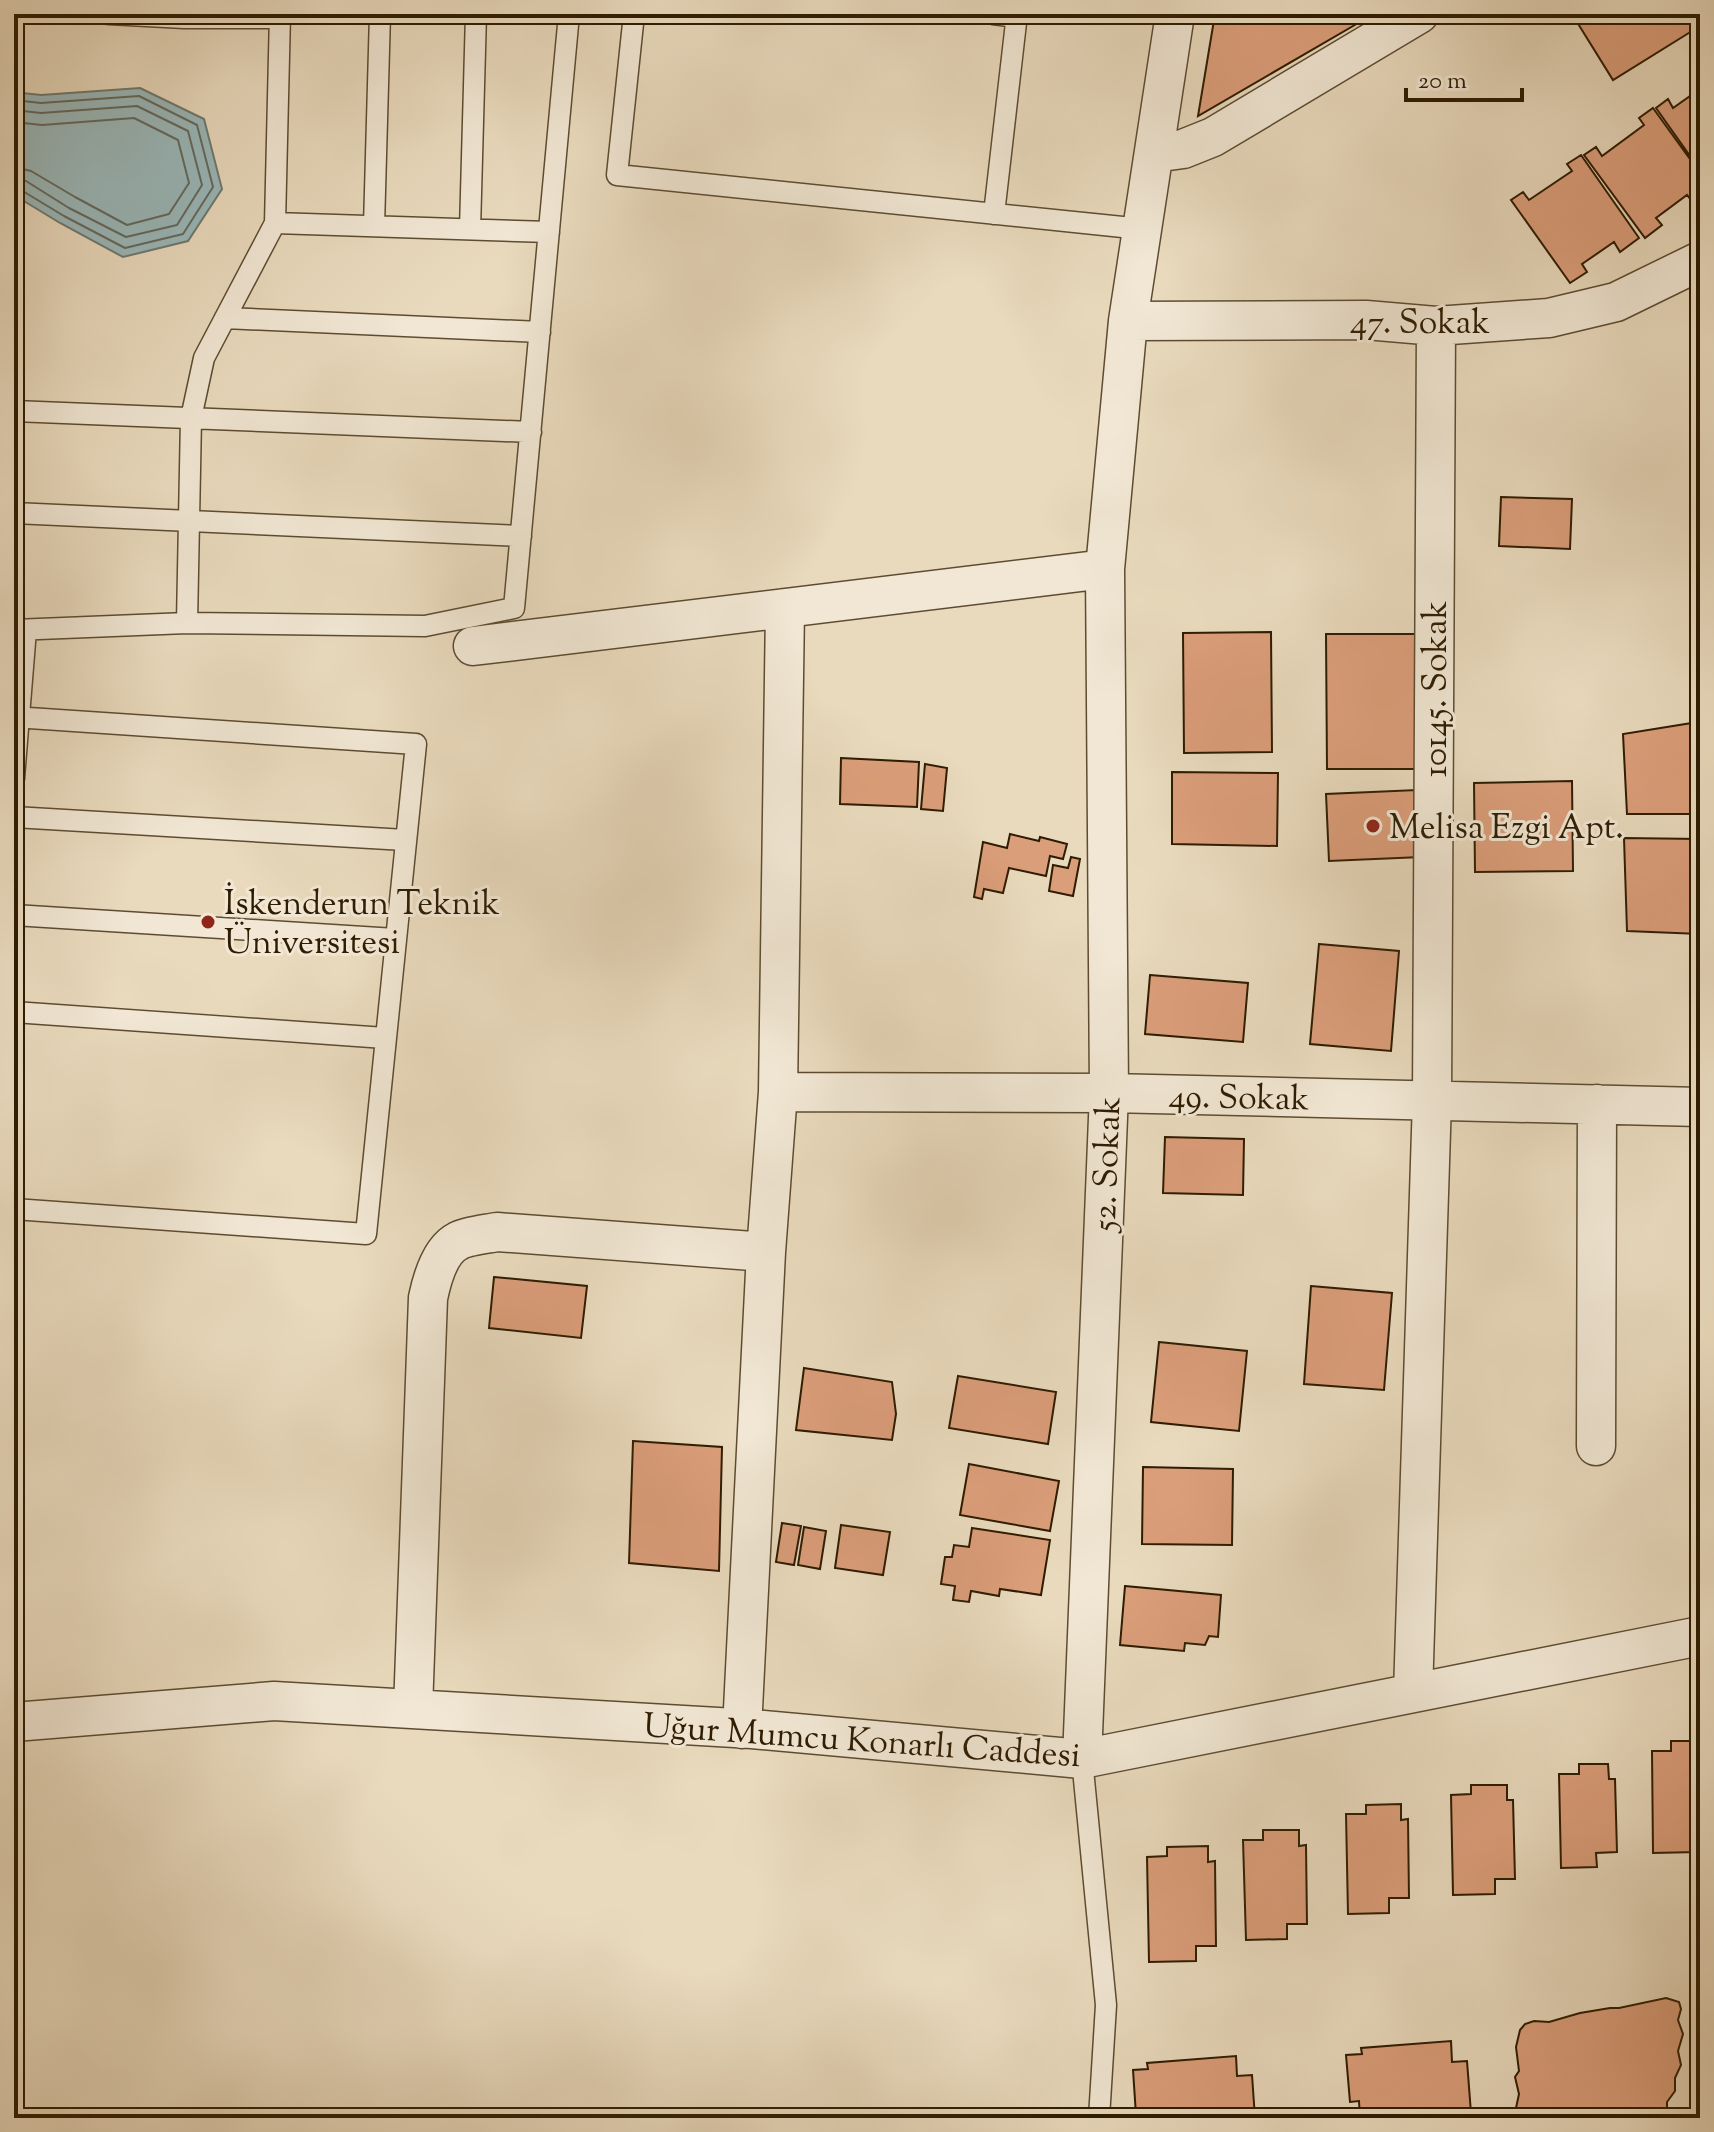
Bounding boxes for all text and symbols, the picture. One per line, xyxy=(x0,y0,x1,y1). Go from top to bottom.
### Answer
scale bar xyxy=(1406,52,1522,102)
text: 20 m xyxy=(1418,65,1467,99)
street label: 47. Sokak xyxy=(1350,300,1490,349)
street label: 10145. Sokak xyxy=(1413,601,1462,777)
place label: Melisa Ezgi Apt. xyxy=(1389,805,1624,854)
marker: Melisa Ezgi Apt. xyxy=(1364,817,1382,835)
place label: İskenderun Teknik Üniversitesi xyxy=(224,881,500,969)
marker: İskenderun Teknik Üniversitesi xyxy=(199,913,217,931)
street label: 49. Sokak xyxy=(1168,1074,1310,1125)
street label: 52. Sokak xyxy=(1082,1096,1135,1234)
street label: Uğur Mumcu Konarlı Caddesi xyxy=(641,1703,1082,1782)

